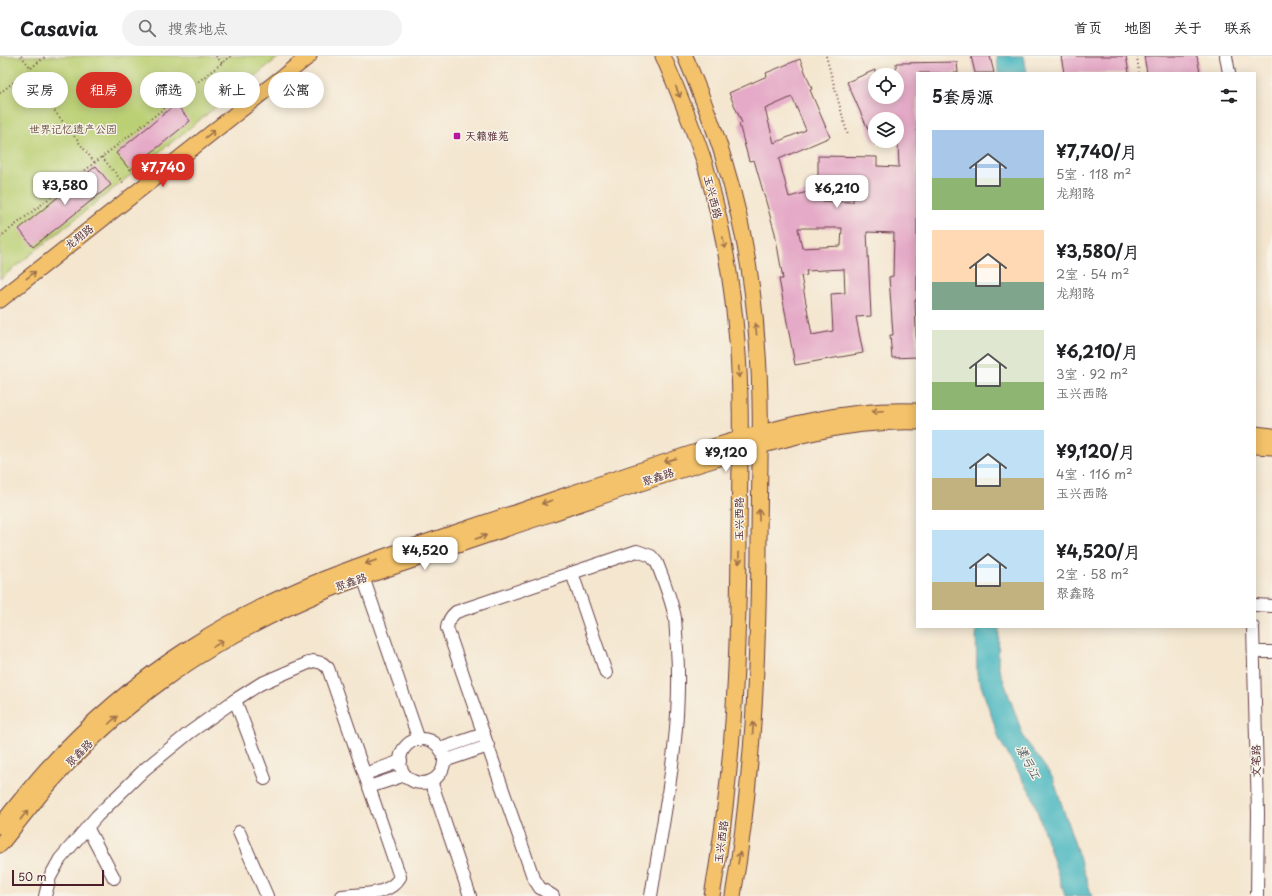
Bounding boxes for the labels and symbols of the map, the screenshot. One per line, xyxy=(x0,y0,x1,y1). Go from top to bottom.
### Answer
one-way arrow xyxy=(675,85,683,97)
park label: 世界记忆遗产公园 xyxy=(29,120,117,137)
place label: 天籁雅苑 xyxy=(465,127,509,144)
one-way arrow xyxy=(204,130,215,139)
marker: 天籁雅苑 xyxy=(452,131,462,141)
pin: ¥7,740 xyxy=(130,154,196,188)
pin: ¥3,580 xyxy=(32,172,98,206)
street label: 玉兴西路 xyxy=(700,173,727,220)
pin: ¥6,210 xyxy=(804,175,870,209)
street label: 龙翔路 xyxy=(60,220,97,253)
one-way arrow xyxy=(720,236,728,249)
one-way arrow xyxy=(25,271,36,280)
one-way arrow xyxy=(753,323,760,336)
one-way arrow xyxy=(735,365,743,378)
one-way arrow xyxy=(872,408,885,415)
pin: ¥9,120 xyxy=(693,439,759,473)
one-way arrow xyxy=(665,457,677,465)
street label: 聚鑫路 xyxy=(640,463,676,490)
street label: 玉兴西路 xyxy=(730,497,747,541)
one-way arrow xyxy=(541,499,554,506)
one-way arrow xyxy=(755,509,763,522)
one-way arrow xyxy=(474,533,486,541)
pin: ¥4,520 xyxy=(392,537,458,571)
one-way arrow xyxy=(735,551,743,564)
one-way arrow xyxy=(365,559,378,566)
street label: 聚鑫路 xyxy=(332,568,369,595)
one-way arrow xyxy=(212,640,224,648)
one-way arrow xyxy=(108,716,118,725)
one-way arrow xyxy=(750,722,757,735)
street label: 聚鑫路 xyxy=(61,735,96,770)
water label: 漾弓江 xyxy=(1012,741,1046,783)
street label: 文笔路 xyxy=(1247,744,1264,778)
one-way arrow xyxy=(20,809,29,820)
street label: 玉兴西路 xyxy=(709,819,732,865)
one-way arrow xyxy=(735,851,743,864)
scale bar xyxy=(12,868,104,887)

